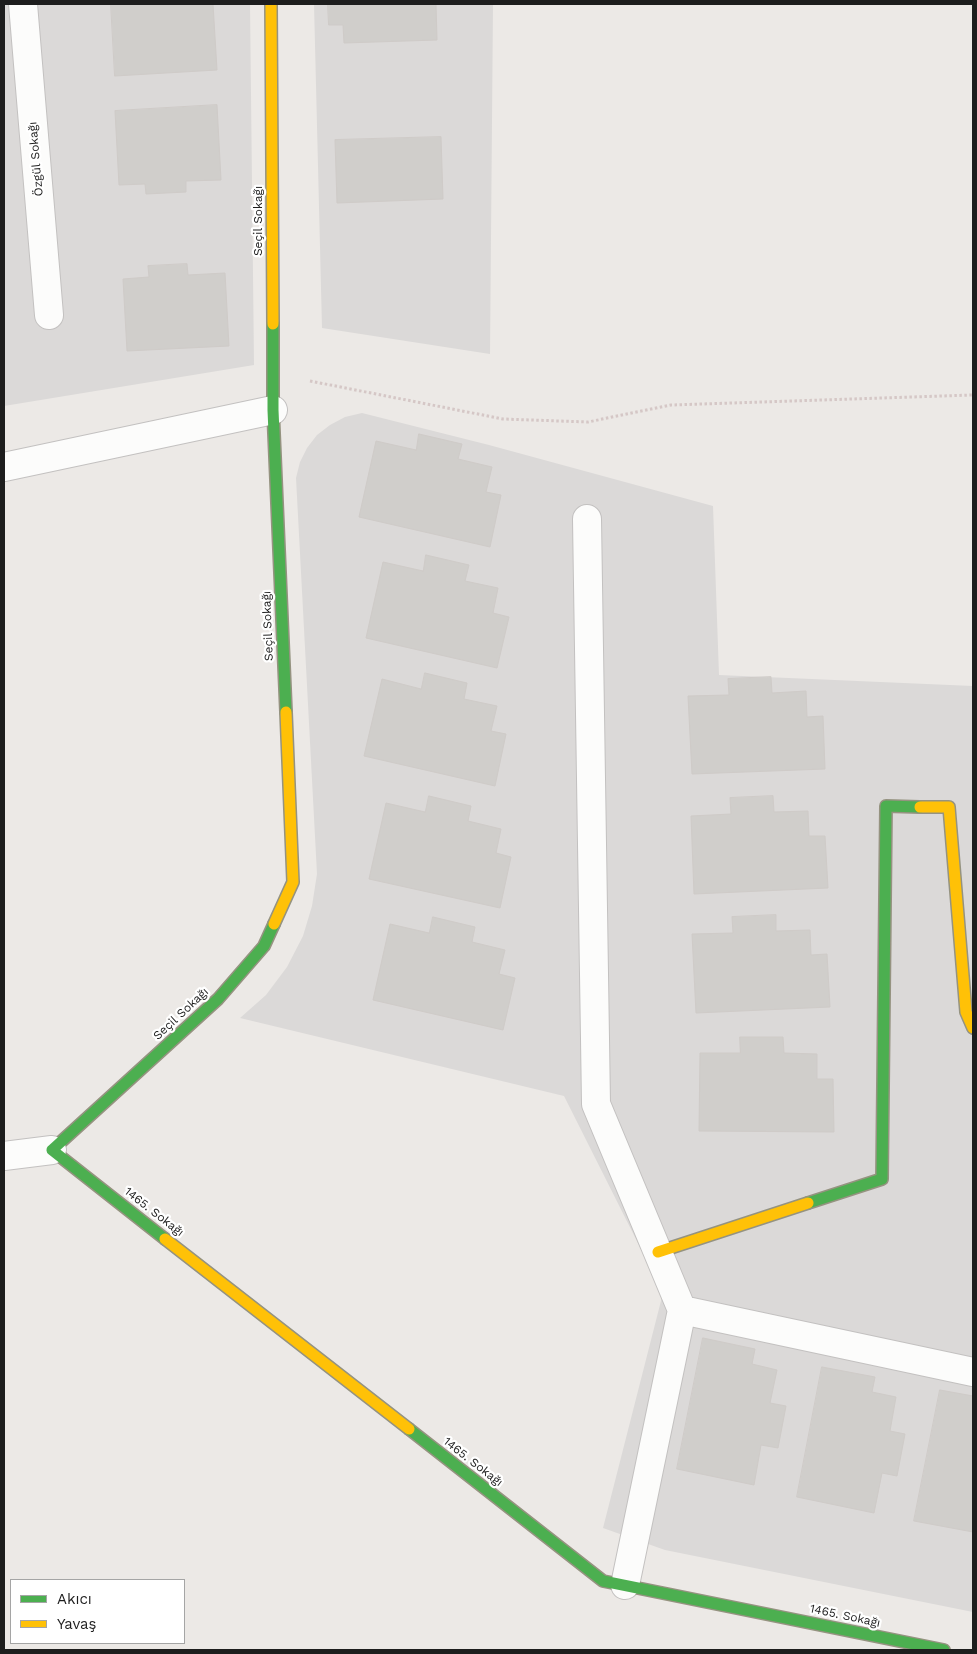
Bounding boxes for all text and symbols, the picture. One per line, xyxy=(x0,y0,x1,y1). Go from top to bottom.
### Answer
street label: Özgül Sokağı xyxy=(26,121,46,197)
street label: Seçil Sokağı xyxy=(251,186,265,256)
street label: Seçil Sokağı xyxy=(260,591,276,661)
street label: Seçil Sokağı xyxy=(150,985,212,1043)
street label: 1465. Sokağı xyxy=(121,1184,187,1240)
street label: 1465. Sokağı xyxy=(440,1434,506,1490)
legend xyxy=(10,1579,185,1644)
text: Akıcı xyxy=(57,1590,92,1608)
street label: 1465. Sokağı xyxy=(809,1602,881,1630)
text: Yavaş xyxy=(57,1615,97,1633)

